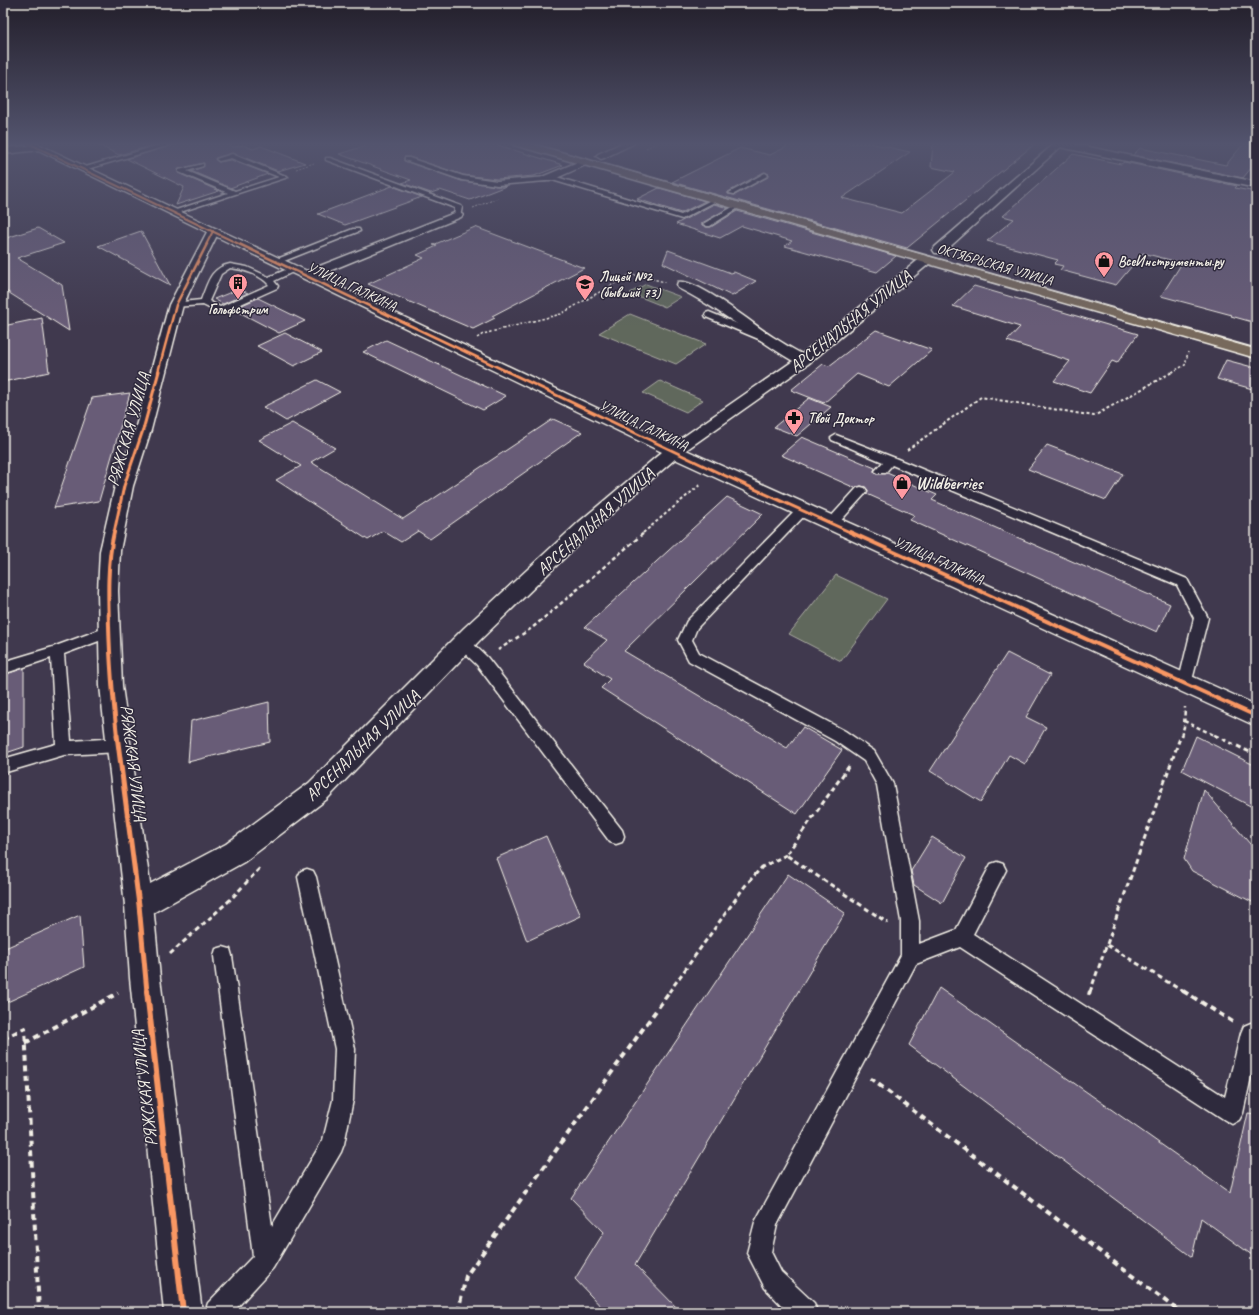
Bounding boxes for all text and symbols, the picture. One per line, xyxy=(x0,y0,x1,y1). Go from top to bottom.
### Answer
street label: ОКТЯБРЬСКАЯ УЛИЦА xyxy=(935,240,1056,289)
shop icon: ВсеИнструменты.ру xyxy=(1093,250,1115,278)
place label: ВсеИнструменты.ру xyxy=(1118,253,1225,270)
street label: УЛИЦА ГАЛКИНА xyxy=(305,258,400,315)
street label: АРСЕНАЛЬНАЯ УЛИЦА xyxy=(785,266,916,377)
place label: Лицей №2 (бывший 73) xyxy=(599,268,662,301)
building icon: Гольфстрим xyxy=(227,272,249,300)
school or university icon: Лицей №2 (бывший 73) xyxy=(574,273,596,301)
place label: Гольфстрим xyxy=(208,301,269,318)
street label: РЯЖСКАЯ УЛИЦА xyxy=(102,369,155,488)
street label: УЛИЦА ГАЛКИНА xyxy=(597,397,692,455)
pharmacy icon: Твой Доктор xyxy=(783,407,805,435)
place label: Твой Доктор xyxy=(808,410,875,427)
street label: АРСЕНАЛЬНАЯ УЛИЦА xyxy=(532,463,659,580)
shop icon: Wildberries xyxy=(891,472,913,500)
place label: Wildberries xyxy=(916,473,984,494)
street label: УЛИЦА ГАЛКИНА xyxy=(891,533,987,588)
street label: АРСЕНАЛЬНАЯ УЛИЦА xyxy=(301,685,424,805)
street label: РЯЖСКАЯ УЛИЦА xyxy=(116,704,151,823)
street label: РЯЖСКАЯ УЛИЦА xyxy=(127,1028,162,1147)

